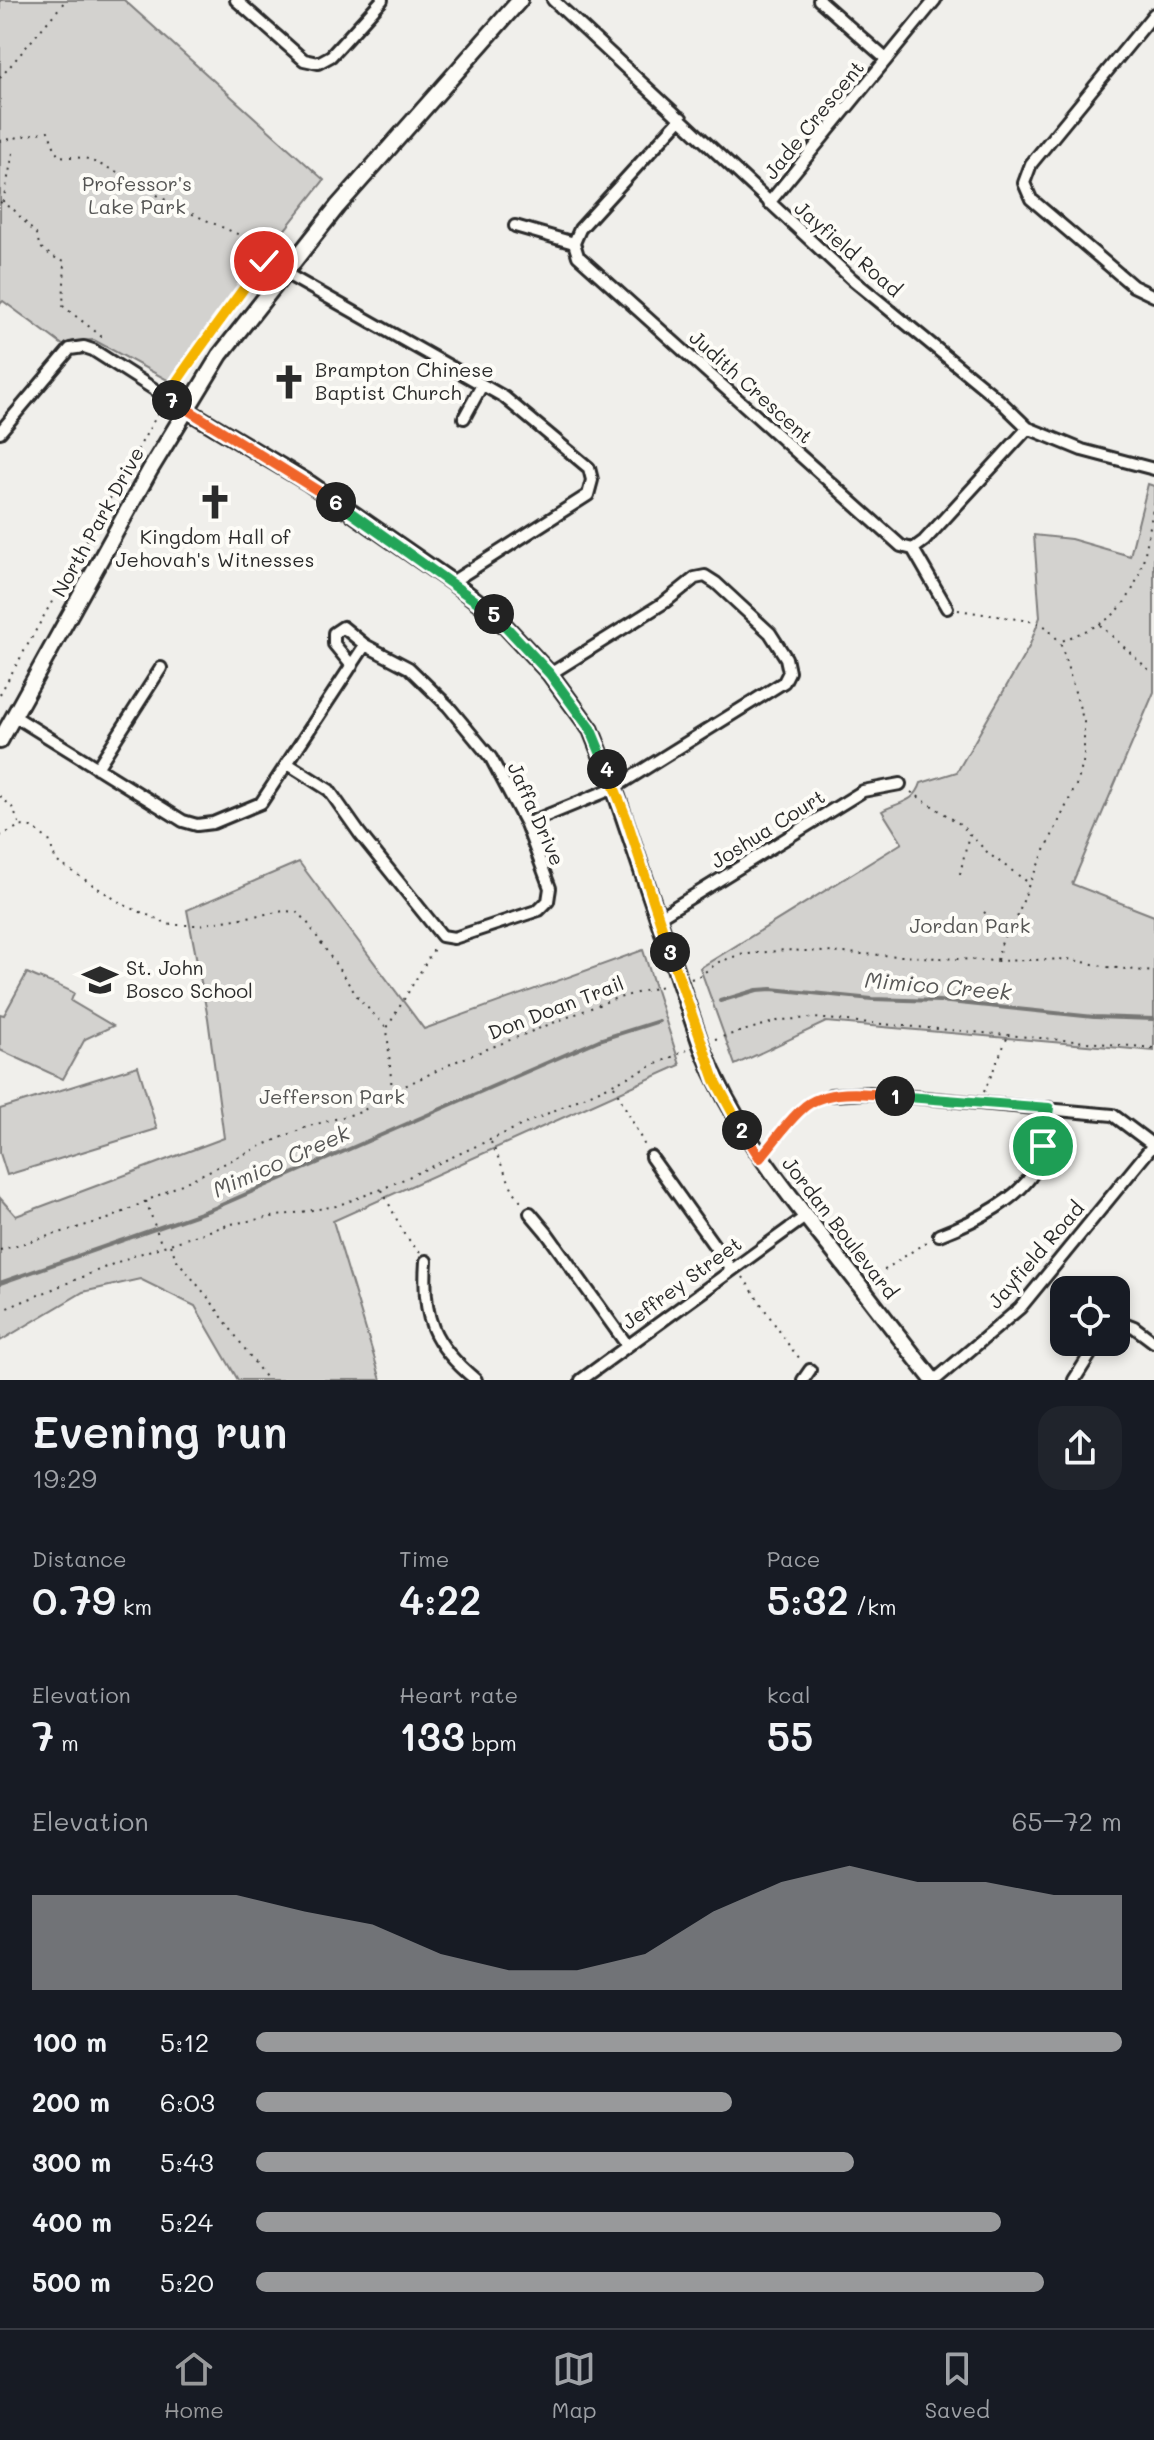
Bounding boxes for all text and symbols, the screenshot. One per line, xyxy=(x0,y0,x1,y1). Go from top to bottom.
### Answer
street label: Jade Crescent xyxy=(757,55,869,184)
park label: Professor's Lake Park xyxy=(82,170,192,219)
street label: Jayfield Road xyxy=(790,194,908,302)
pin xyxy=(230,227,298,295)
icon: check xyxy=(242,239,286,283)
street label: Judith Crescent xyxy=(684,324,819,449)
place label: Brampton Chinese Baptist Church xyxy=(315,356,494,405)
church icon: Brampton Chinese Baptist Church xyxy=(270,363,308,401)
pin: 7 xyxy=(152,380,192,420)
text: 7 xyxy=(166,385,178,414)
street label: North Park Drive xyxy=(45,442,149,601)
pin: 6 xyxy=(316,482,356,522)
church icon: Kingdom Hall of Jehovah's Witnesses xyxy=(196,483,234,521)
text: 6 xyxy=(329,487,343,516)
place label: Kingdom Hall of Jehovah's Witnesses xyxy=(116,523,314,572)
pin: 5 xyxy=(474,594,514,634)
text: 5 xyxy=(488,599,500,628)
pin: 4 xyxy=(587,749,627,789)
text: 4 xyxy=(600,754,614,783)
street label: Jaffa Drive xyxy=(503,758,571,869)
street label: Joshua Court xyxy=(706,783,829,874)
park label: Jordan Park xyxy=(910,912,1030,938)
pin: 3 xyxy=(650,932,690,972)
text: 3 xyxy=(663,937,677,966)
place label: St. John Bosco School xyxy=(126,954,253,1003)
school or university icon: St. John Bosco School xyxy=(81,961,119,999)
water label: Mimico Creek xyxy=(863,965,1014,1006)
street label: Don Doan Trail xyxy=(484,969,627,1045)
pin: 1 xyxy=(875,1076,915,1116)
text: 1 xyxy=(890,1081,900,1110)
park label: Jefferson Park xyxy=(259,1083,405,1109)
pin: 2 xyxy=(722,1110,762,1150)
pin xyxy=(1009,1112,1077,1180)
text: 2 xyxy=(736,1115,748,1144)
water label: Mimico Creek xyxy=(208,1117,355,1204)
icon: arrive xyxy=(1021,1124,1065,1168)
street label: Jordan Boulevard xyxy=(777,1151,905,1304)
street label: Jayfield Road xyxy=(981,1195,1089,1313)
street label: Jeffrey Street xyxy=(616,1230,746,1334)
map controls xyxy=(1050,1276,1130,1356)
button: locate xyxy=(1050,1276,1130,1356)
text: Evening run xyxy=(32,1402,287,1459)
button: share xyxy=(1038,1406,1122,1490)
text: 19:29 xyxy=(32,1461,97,1495)
text: Distance xyxy=(32,1544,127,1573)
text: Time xyxy=(399,1544,449,1573)
text: Pace xyxy=(767,1544,820,1573)
text: 0.79 xyxy=(32,1573,116,1625)
text: 4:22 xyxy=(399,1573,481,1625)
text: 5:32 xyxy=(767,1573,849,1625)
text: km xyxy=(116,1592,152,1621)
text: /km xyxy=(849,1592,897,1621)
text: Elevation xyxy=(32,1680,131,1709)
text: Heart rate xyxy=(399,1680,518,1709)
text: kcal xyxy=(767,1680,811,1709)
text: 7 xyxy=(32,1709,54,1761)
text: 133 xyxy=(399,1709,465,1761)
text: 55 xyxy=(767,1709,813,1761)
text: m xyxy=(54,1728,79,1757)
text: bpm xyxy=(465,1728,517,1757)
text: Elevation xyxy=(32,1804,149,1838)
text: 65–72 m xyxy=(1012,1804,1122,1838)
text: 100 m xyxy=(32,2025,107,2059)
text: 5:12 xyxy=(160,2025,209,2059)
text: 200 m xyxy=(32,2085,110,2119)
text: 6:03 xyxy=(160,2085,215,2119)
text: 300 m xyxy=(32,2145,111,2179)
text: 5:43 xyxy=(160,2145,214,2179)
text: 400 m xyxy=(32,2205,112,2239)
text: 5:24 xyxy=(160,2205,213,2239)
text: 500 m xyxy=(32,2265,111,2299)
text: 5:20 xyxy=(160,2265,214,2299)
tab: Home xyxy=(164,2347,224,2424)
tab: Map xyxy=(552,2347,597,2424)
tab: Saved xyxy=(925,2347,990,2424)

